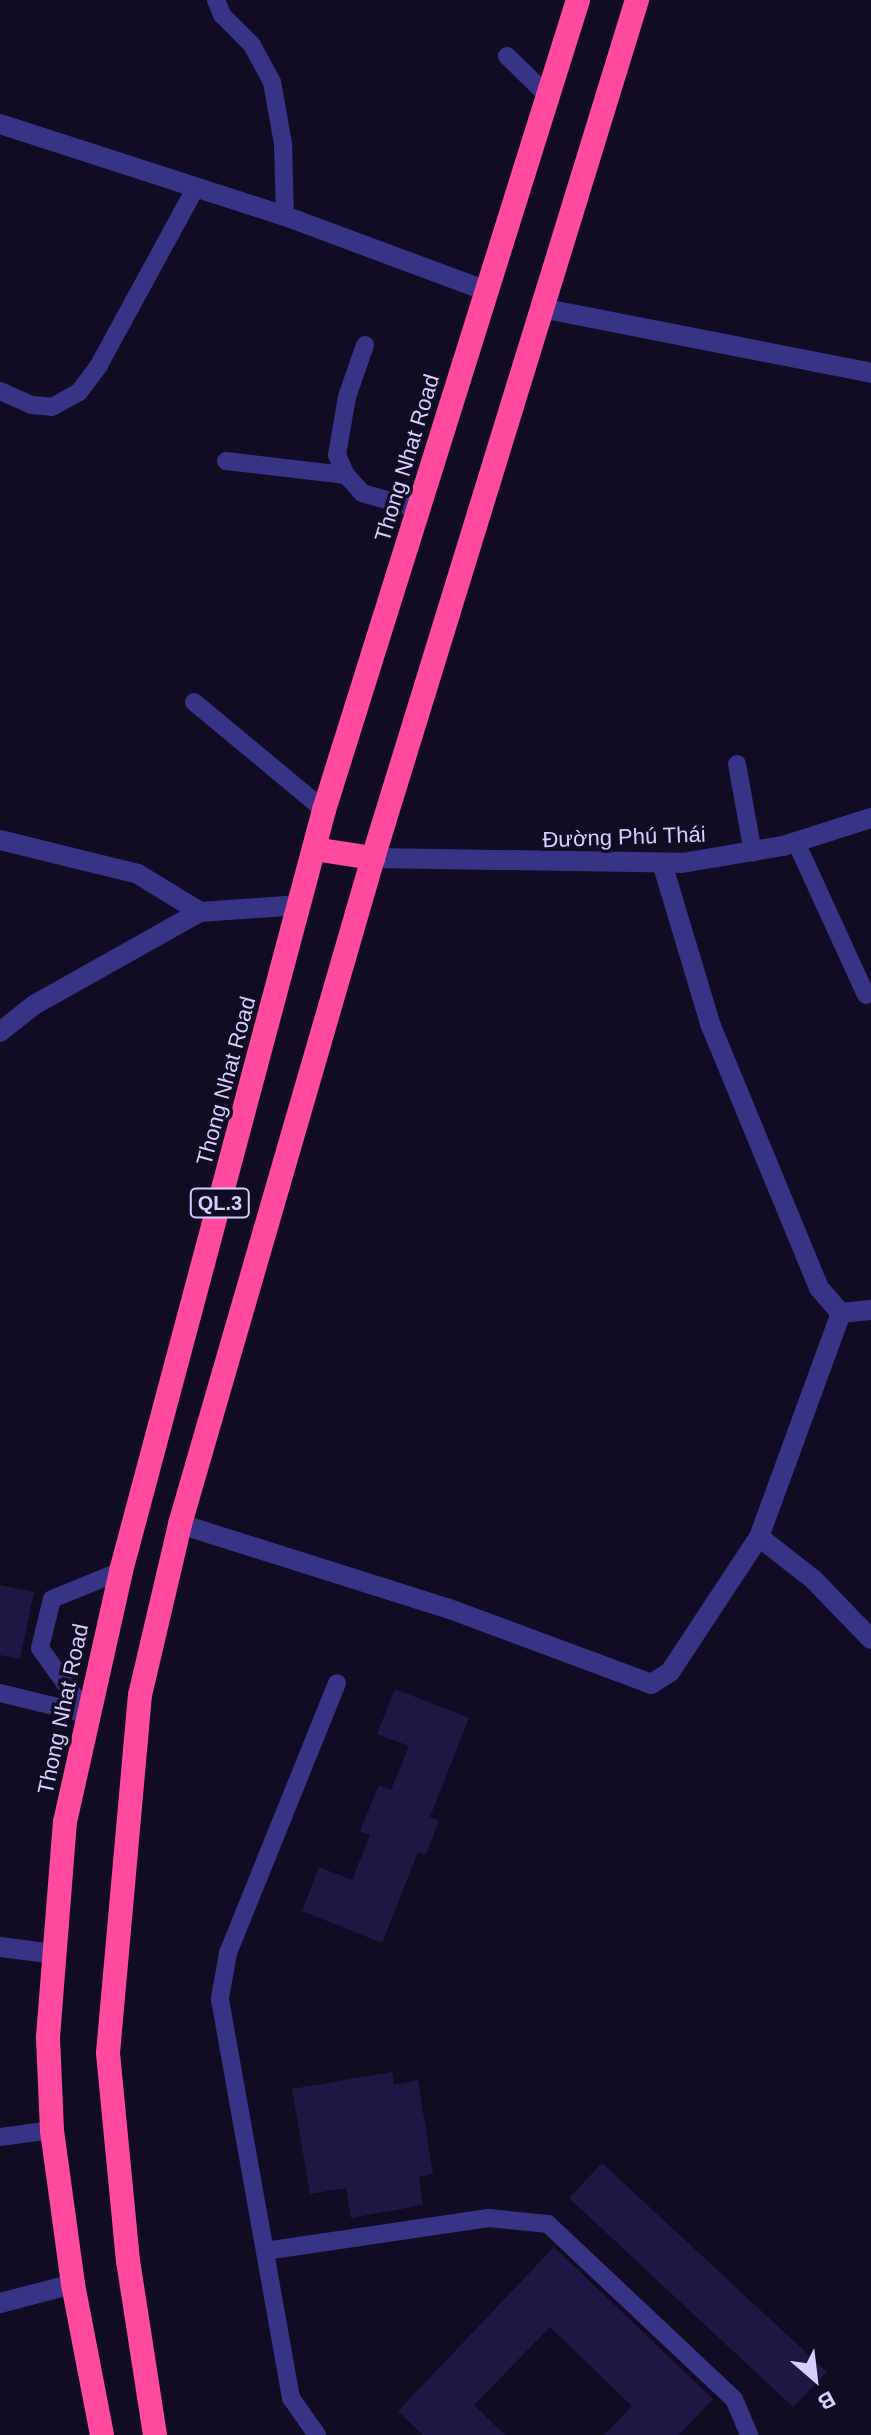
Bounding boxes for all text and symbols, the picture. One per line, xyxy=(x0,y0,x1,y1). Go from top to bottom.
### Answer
street label: Thong Nhat Road xyxy=(369,371,445,545)
street label: Đường Phú Thái xyxy=(542,821,706,853)
street label: Thong Nhat Road xyxy=(191,994,261,1168)
road number: QL.3 xyxy=(188,1187,252,1219)
street label: Thong Nhat Road xyxy=(32,1621,94,1797)
north arrow xyxy=(775,2339,855,2419)
text: B xyxy=(814,2386,839,2415)

